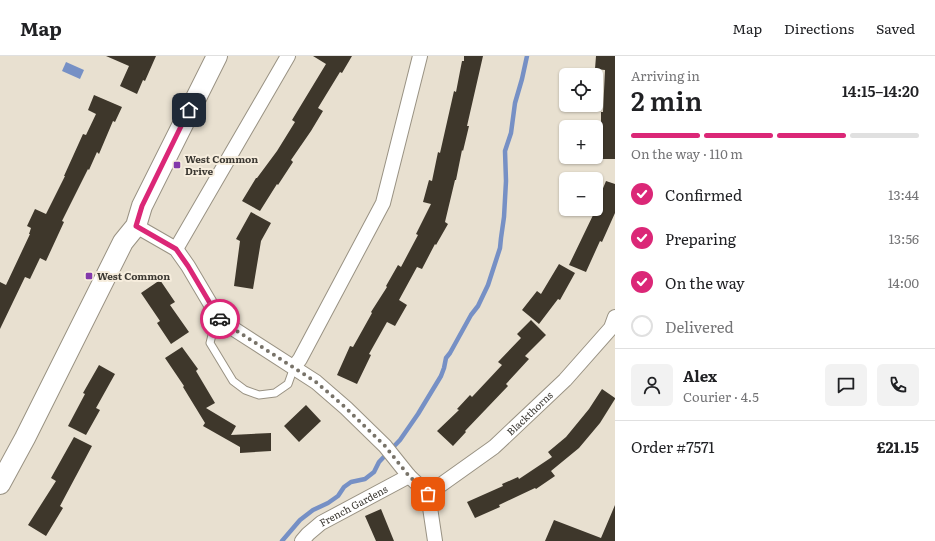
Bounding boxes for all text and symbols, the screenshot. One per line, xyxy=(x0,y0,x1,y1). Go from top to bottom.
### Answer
text: Map xyxy=(20,14,62,42)
text: Map xyxy=(732,18,762,38)
text: Directions xyxy=(784,18,854,38)
text: Saved xyxy=(876,18,915,38)
text: Arriving in xyxy=(631,66,700,85)
map controls xyxy=(559,68,603,216)
button: locate xyxy=(559,68,603,112)
text: 14:15–14:20 xyxy=(842,79,919,102)
text: 2 min xyxy=(631,80,702,119)
pin xyxy=(172,93,206,127)
icon: home xyxy=(178,99,200,121)
button: + xyxy=(559,120,603,164)
text: On the way · 110 m xyxy=(631,144,743,163)
place label: West Common Drive xyxy=(185,151,258,178)
marker: West Common Drive xyxy=(172,160,182,170)
button: − xyxy=(559,172,603,216)
icon: check xyxy=(631,183,653,205)
text: Confirmed xyxy=(665,183,742,206)
text: 13:44 xyxy=(888,185,919,204)
icon: check xyxy=(631,227,653,249)
text: Preparing xyxy=(665,227,736,250)
text: 13:56 xyxy=(889,229,919,248)
place label: West Common xyxy=(97,268,170,283)
marker: West Common xyxy=(84,271,94,281)
icon: check xyxy=(631,271,653,293)
text: On the way xyxy=(665,271,745,294)
text: 14:00 xyxy=(888,273,919,292)
courier xyxy=(200,299,240,339)
icon: car xyxy=(209,308,231,330)
text: Delivered xyxy=(665,315,734,338)
button: person xyxy=(631,364,673,406)
text: Alex xyxy=(683,364,717,387)
button: chat xyxy=(825,364,867,406)
button: phone xyxy=(877,364,919,406)
street label: Blackthorns xyxy=(503,387,556,439)
text: Courier · 4.5 xyxy=(683,387,759,406)
text: Order #7571 xyxy=(631,435,715,458)
text: £21.15 xyxy=(876,435,919,458)
pin xyxy=(411,477,445,511)
street label: French Gardens xyxy=(316,481,390,530)
icon: bag xyxy=(417,483,439,505)

